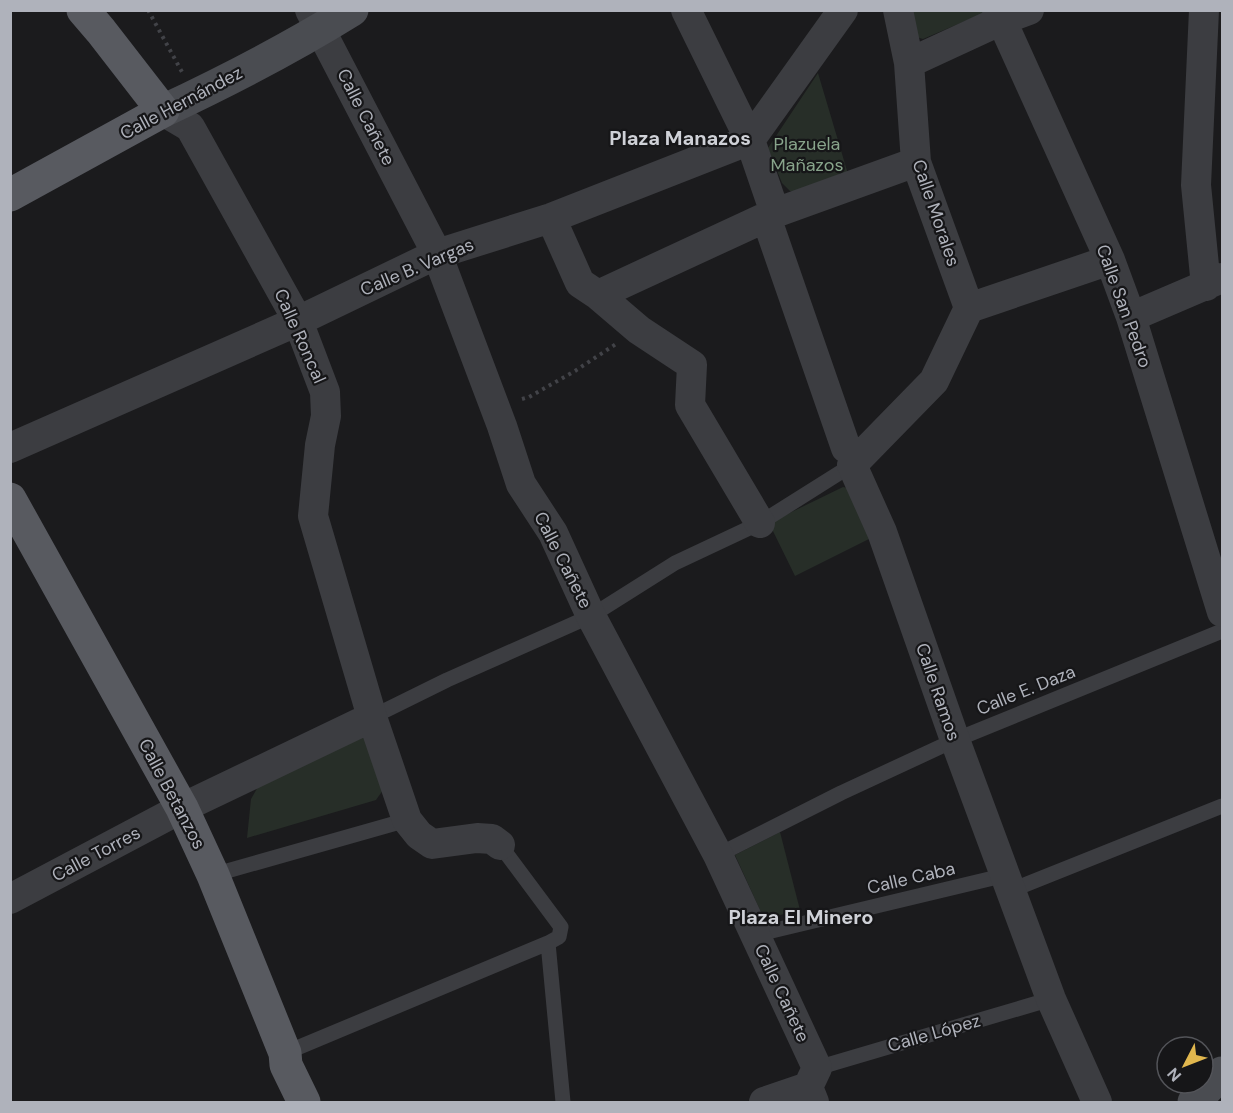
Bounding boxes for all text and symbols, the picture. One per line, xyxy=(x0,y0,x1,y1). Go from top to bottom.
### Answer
street label: Calle Hernández xyxy=(116,61,246,145)
street label: Calle Cañete xyxy=(331,64,401,170)
district label: Plaza Manazos xyxy=(609,125,751,151)
park label: Plazuela Mañazos xyxy=(770,132,844,177)
street label: Calle Morales xyxy=(907,156,965,270)
street label: Calle B. Vargas xyxy=(357,232,477,302)
street label: Calle San Pedro xyxy=(1091,241,1157,371)
street label: Calle Roncal xyxy=(268,285,332,387)
street label: Calle Cañete xyxy=(528,507,598,613)
street label: Calle Ramos xyxy=(910,640,966,744)
street label: Calle E. Daza xyxy=(973,659,1079,721)
street label: Calle Betanzos xyxy=(133,735,211,853)
street label: Calle Torres xyxy=(47,821,145,887)
street label: Calle Caba xyxy=(865,856,957,900)
district label: Plaza El Minero xyxy=(728,904,874,930)
street label: Calle Cañete xyxy=(749,940,815,1046)
street label: Calle López xyxy=(885,1008,983,1058)
north arrow xyxy=(1155,1035,1215,1095)
text: N xyxy=(1163,1063,1186,1086)

